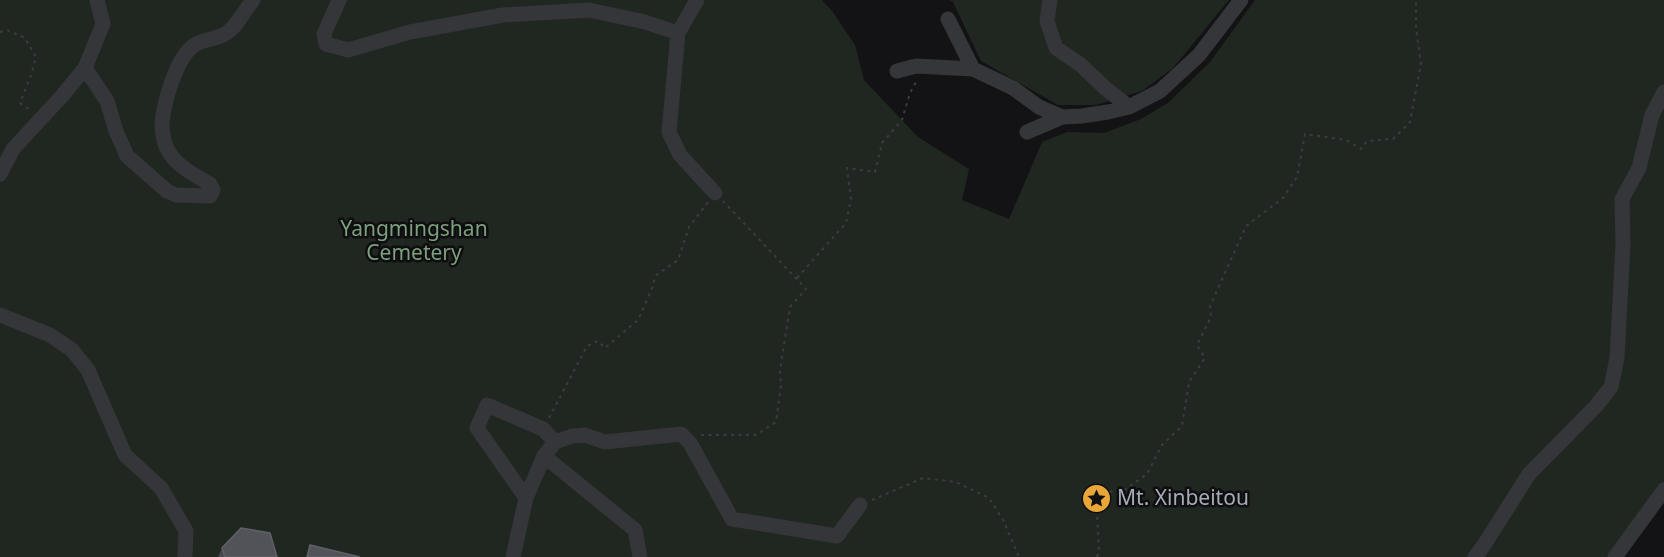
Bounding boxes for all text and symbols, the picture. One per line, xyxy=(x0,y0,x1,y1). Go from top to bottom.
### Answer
park label: Yangmingshan Cemetery xyxy=(340,214,488,266)
place icon: Mt. Xinbeitou xyxy=(1080,482,1112,514)
place label: Mt. Xinbeitou xyxy=(1117,483,1249,511)

